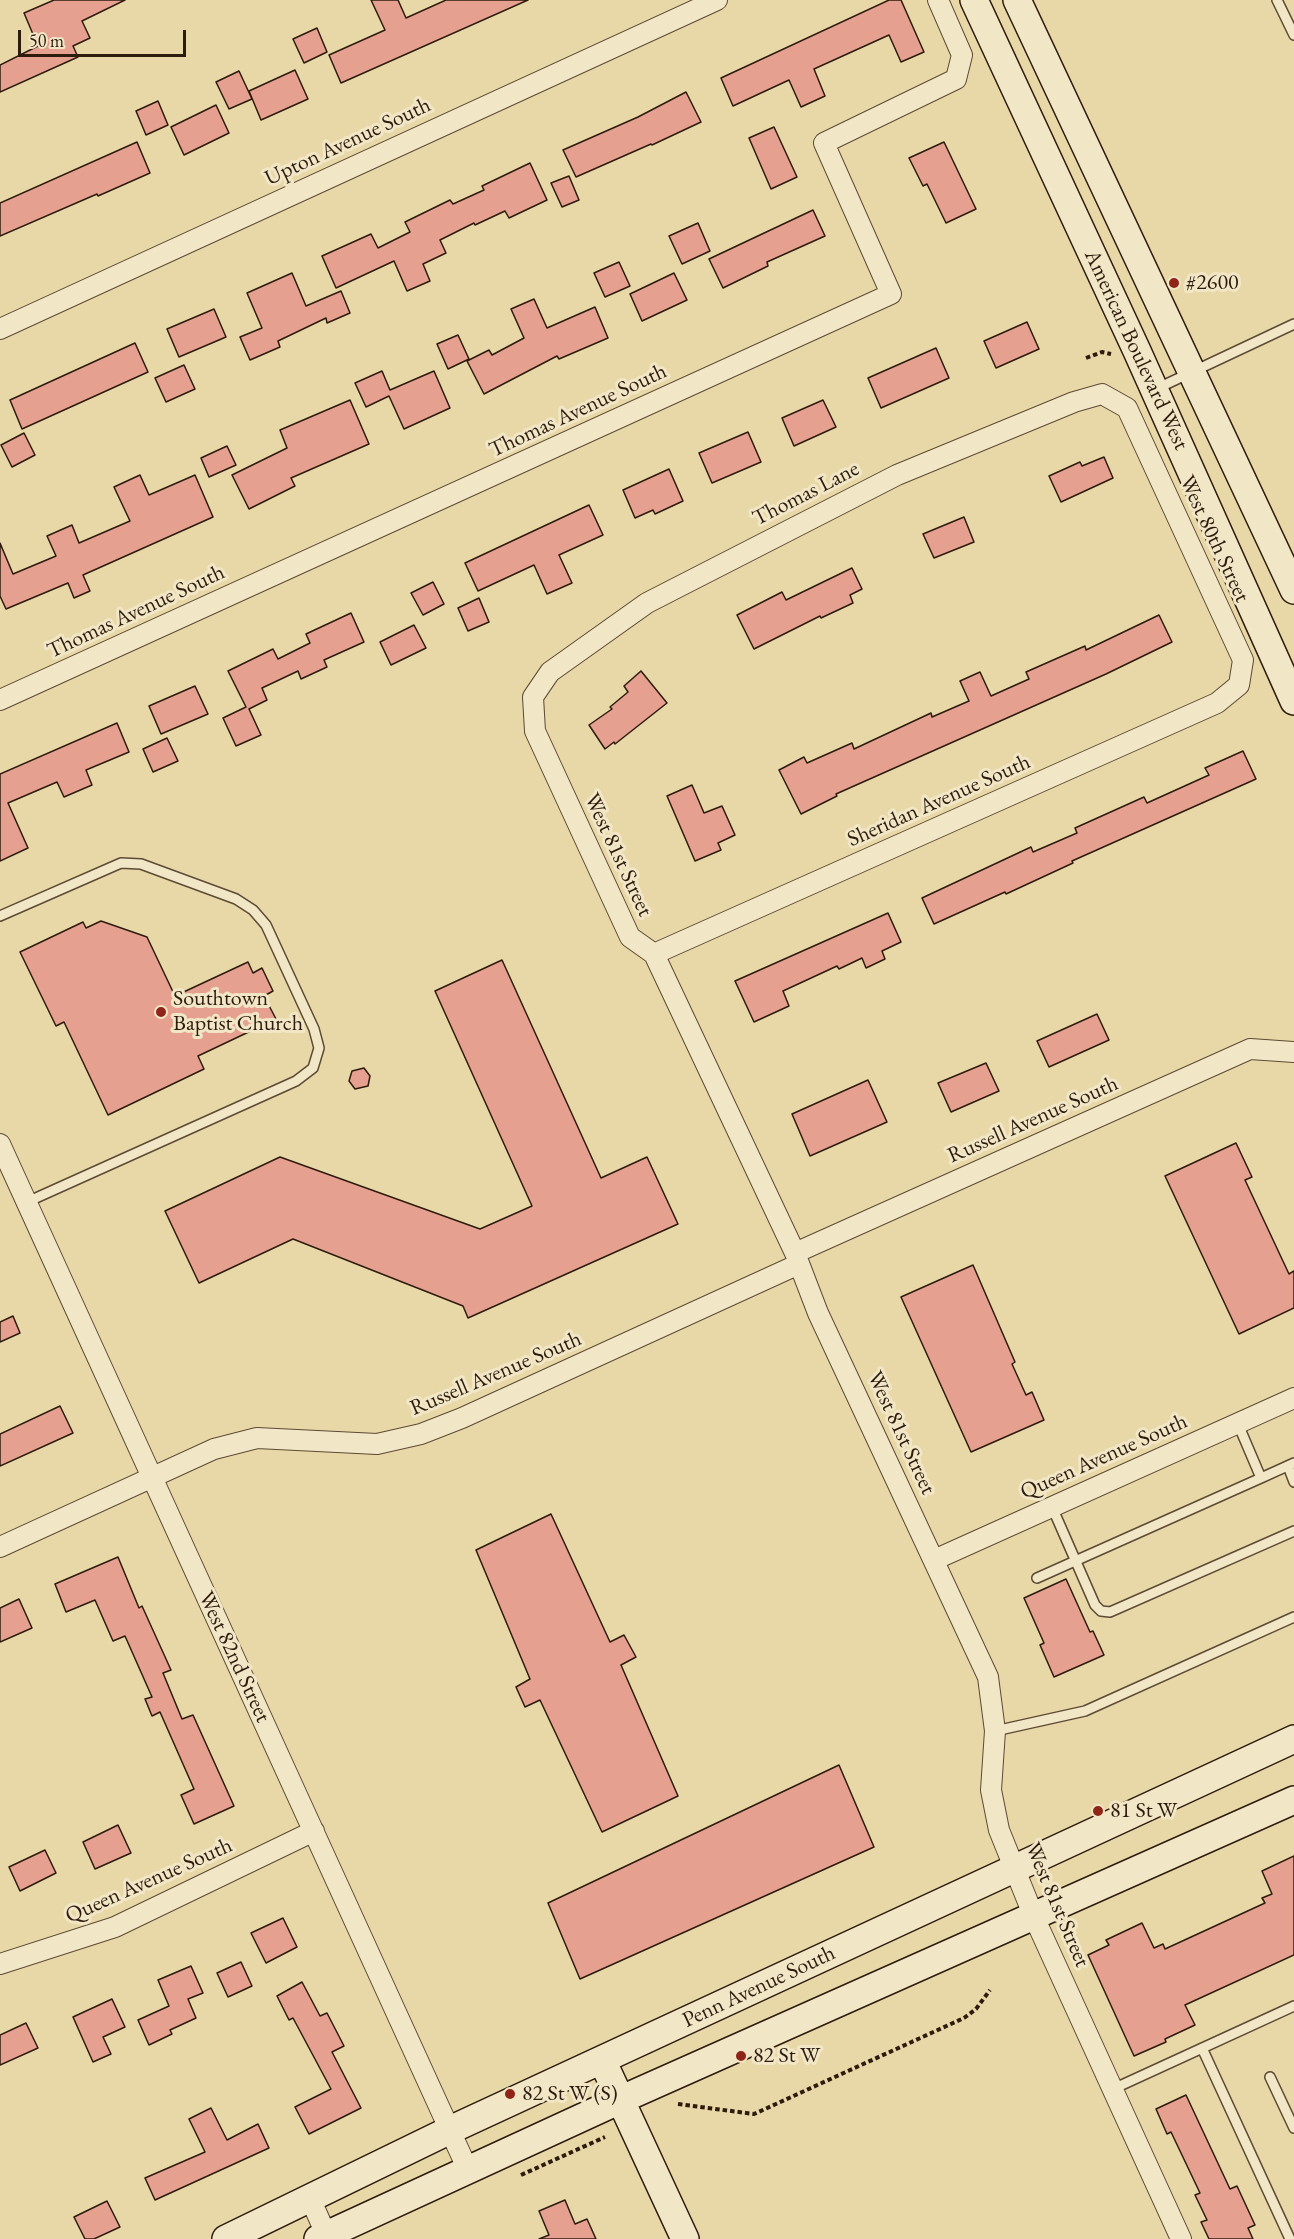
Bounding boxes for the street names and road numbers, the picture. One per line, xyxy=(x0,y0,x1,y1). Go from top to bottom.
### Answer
street label: Upton Avenue South xyxy=(261,92,435,192)
street label: American Boulevard West xyxy=(1078,246,1194,454)
street label: Thomas Avenue South xyxy=(485,358,671,464)
street label: Thomas Lane xyxy=(748,456,864,532)
street label: West 80th Street xyxy=(1173,471,1255,607)
street label: Thomas Avenue South xyxy=(43,559,229,665)
street label: Sheridan Avenue South xyxy=(844,749,1034,853)
street label: West 81st Street xyxy=(578,789,658,921)
street label: Russell Avenue South xyxy=(944,1071,1122,1169)
street label: Russell Avenue South xyxy=(406,1326,586,1422)
street label: West 81st Street xyxy=(861,1367,941,1499)
street label: Queen Avenue South xyxy=(1016,1408,1192,1506)
street label: West 82nd Street xyxy=(192,1587,276,1727)
street label: Queen Avenue South xyxy=(61,1832,237,1930)
street label: West 81st Street xyxy=(1019,1839,1095,1971)
street label: Penn Avenue South xyxy=(678,1940,840,2034)

